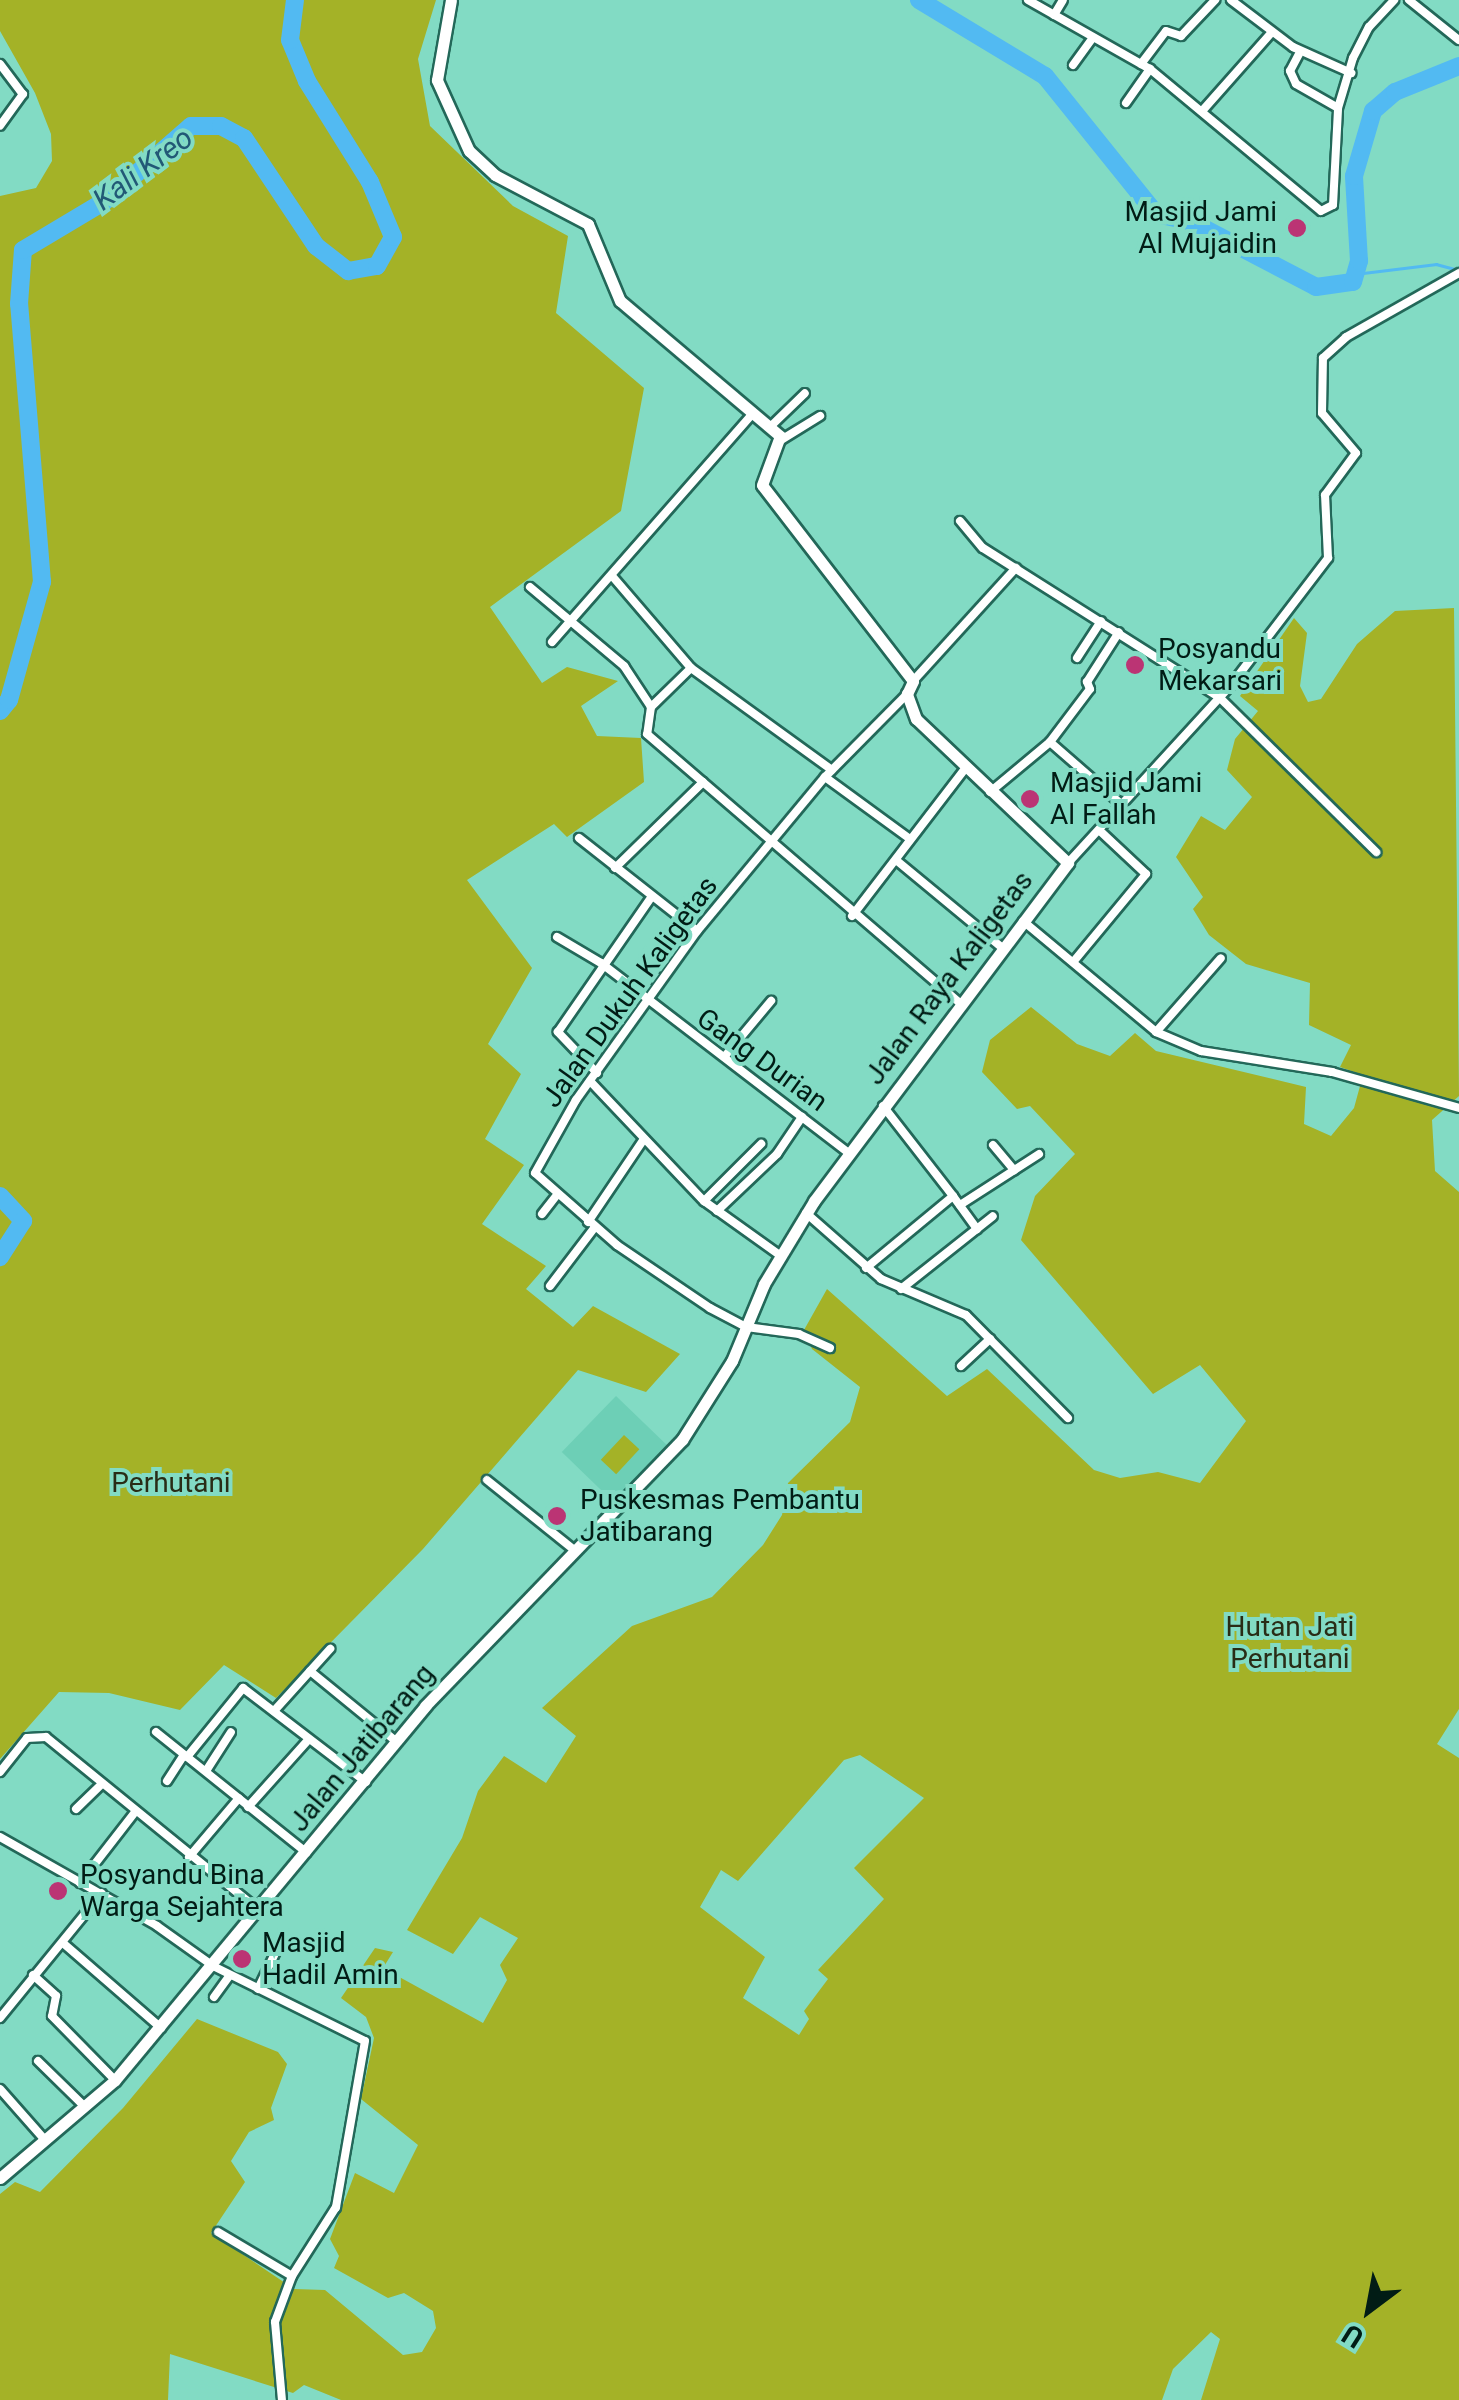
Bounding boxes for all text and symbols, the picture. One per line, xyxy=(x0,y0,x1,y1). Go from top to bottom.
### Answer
water label: Kali Kreo xyxy=(86,120,200,218)
place label: Masjid Jami Al Mujaidin xyxy=(1125,195,1277,261)
marker: Masjid Jami Al Mujaidin xyxy=(1286,217,1308,239)
place label: Posyandu Mekarsari xyxy=(1158,632,1282,698)
marker: Posyandu Mekarsari xyxy=(1122,652,1148,678)
place label: Masjid Jami Al Fallah xyxy=(1050,766,1202,832)
marker: Masjid Jami Al Fallah xyxy=(1019,788,1041,810)
street label: Jalan Raya Kaligetas xyxy=(858,865,1040,1091)
street label: Jalan Dukuh Kaligetas xyxy=(535,870,725,1114)
street label: Gang Durian xyxy=(690,1001,834,1119)
park label: Perhutani xyxy=(111,1466,231,1500)
place label: Puskesmas Pembantu Jatibarang xyxy=(580,1483,860,1549)
marker: Puskesmas Pembantu Jatibarang xyxy=(544,1503,570,1529)
park label: Hutan Jati Perhutani xyxy=(1226,1610,1354,1676)
street label: Jalan Jatibarang xyxy=(282,1657,442,1839)
place label: Posyandu Bina Warga Sejahtera xyxy=(80,1858,284,1924)
marker: Posyandu Bina Warga Sejahtera xyxy=(45,1878,71,1904)
place label: Masjid Hadil Amin xyxy=(262,1926,399,1992)
marker: Masjid Hadil Amin xyxy=(231,1948,253,1970)
north arrow xyxy=(1319,2260,1419,2360)
text: U xyxy=(1336,2317,1369,2355)

